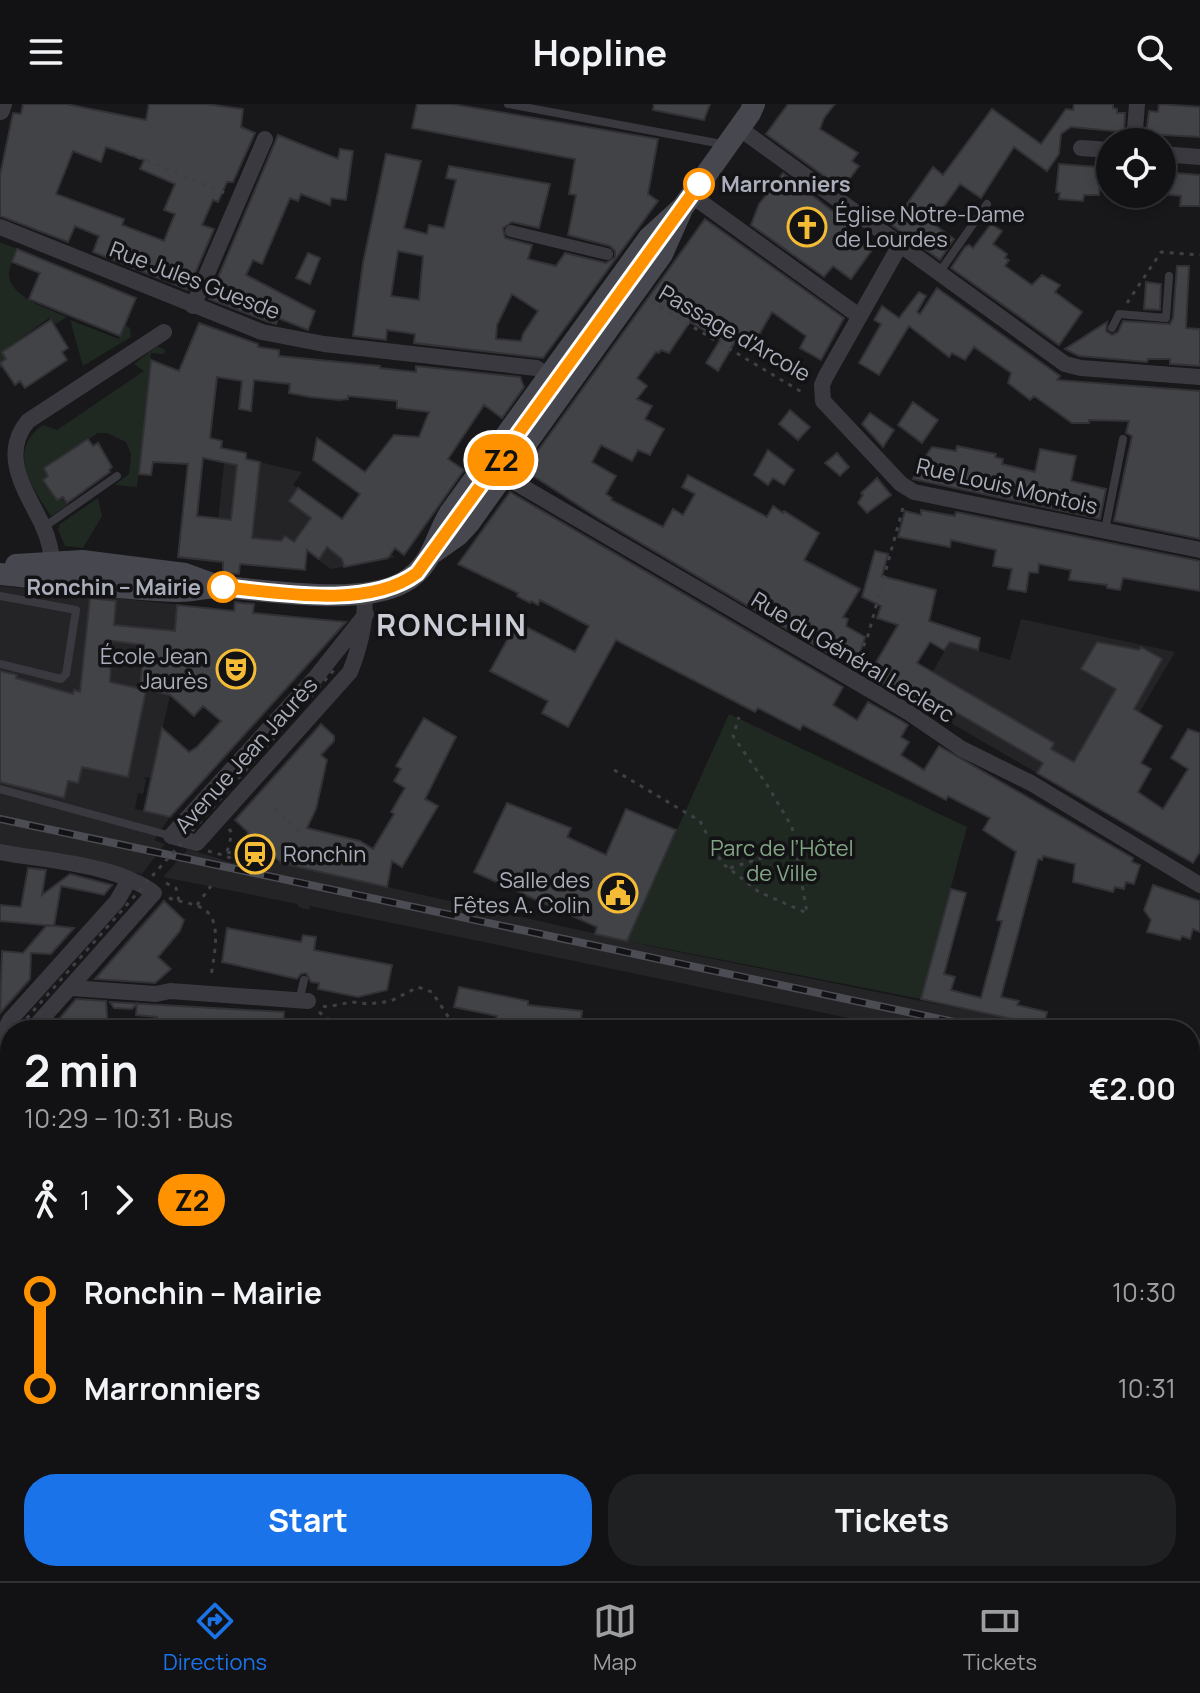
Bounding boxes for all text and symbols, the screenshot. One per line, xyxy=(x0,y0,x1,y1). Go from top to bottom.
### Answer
text: Hopline xyxy=(533,28,667,77)
icon: menu xyxy=(24,30,68,74)
icon: search xyxy=(1132,30,1176,74)
map controls xyxy=(1096,128,1176,208)
button: locate xyxy=(1096,128,1176,208)
marker: Marronniers xyxy=(684,169,714,199)
place label: Marronniers xyxy=(721,169,851,199)
place label: Église Notre-Dame de Lourdes xyxy=(835,199,1025,254)
church icon: Église Notre-Dame de Lourdes xyxy=(786,206,828,248)
street label: Rue Jules Guesde xyxy=(105,234,285,326)
street label: Passage d'Arcole xyxy=(654,277,816,389)
line badge: Z2 xyxy=(465,434,537,486)
text: Z2 xyxy=(483,441,519,479)
street label: Rue Louis Montois xyxy=(913,451,1101,521)
place label: Ronchin – Mairie xyxy=(26,572,201,602)
marker: Ronchin – Mairie xyxy=(208,572,238,602)
street label: Rue du Général Leclerc xyxy=(746,584,960,730)
district label: RONCHIN xyxy=(376,604,528,645)
place label: École Jean Jaurès xyxy=(100,641,208,696)
theatre icon: École Jean Jaurès xyxy=(215,648,257,690)
street label: Avenue Jean Jaurès xyxy=(168,671,324,839)
station icon: Ronchin xyxy=(234,833,276,875)
park label: Parc de l’Hôtel de Ville xyxy=(710,833,854,888)
place label: Ronchin xyxy=(283,839,366,869)
place label: Salle des Fêtes A. Colin xyxy=(453,865,590,920)
public building icon: Salle des Fêtes A. Colin xyxy=(597,872,639,914)
text: 2 min xyxy=(24,1040,138,1100)
text: €2.00 xyxy=(1089,1068,1176,1109)
text: 10:29 – 10:31 · Bus xyxy=(24,1100,233,1136)
icon: walk xyxy=(24,1178,68,1222)
icon: forward xyxy=(102,1178,146,1222)
text: Z2 xyxy=(174,1181,209,1219)
text: 1 xyxy=(80,1182,90,1218)
text: Ronchin – Mairie xyxy=(84,1272,322,1313)
text: 10:30 xyxy=(1112,1274,1176,1310)
text: Marronniers xyxy=(84,1368,261,1409)
text: 10:31 xyxy=(1118,1370,1176,1406)
button: Start xyxy=(24,1474,592,1566)
button: Tickets xyxy=(608,1474,1176,1566)
tab: Directions xyxy=(163,1599,267,1677)
tab: Map xyxy=(593,1599,637,1677)
tab: Tickets xyxy=(963,1599,1037,1677)

